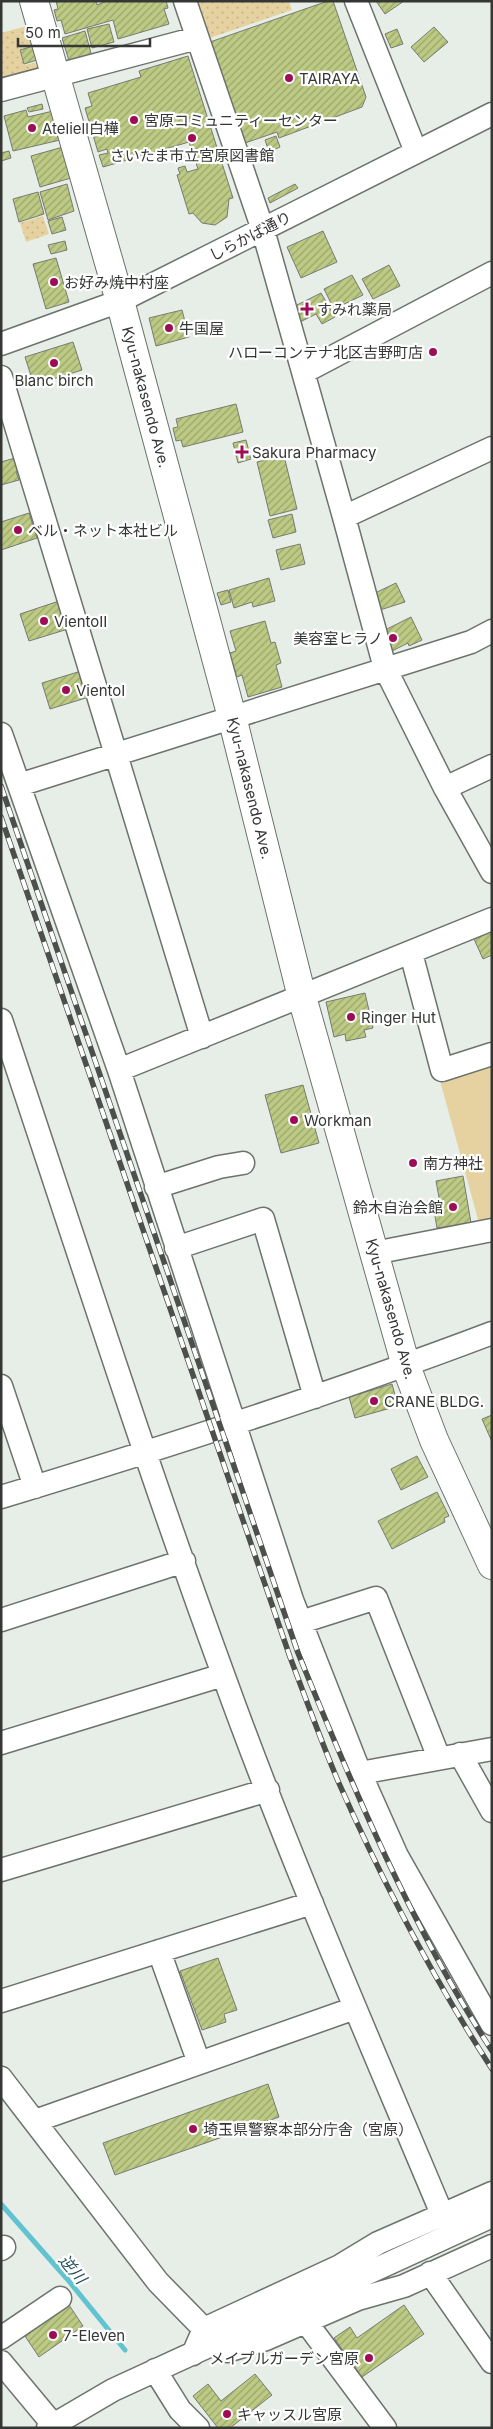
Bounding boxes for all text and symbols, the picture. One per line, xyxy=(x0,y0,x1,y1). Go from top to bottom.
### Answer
scale bar xyxy=(18,15,150,47)
text: 50 m xyxy=(25,23,61,42)
place label: TAIRAYA xyxy=(299,69,360,88)
marker: TAIRAYA xyxy=(283,72,295,84)
place label: 宮原コミュニティーセンター xyxy=(144,111,338,130)
marker: 宮原コミュニティーセンター xyxy=(128,114,140,126)
place label: Ateliell白樺 xyxy=(42,119,119,138)
marker: Ateliell白樺 xyxy=(26,122,38,134)
marker: さいたま市立宮原図書館 xyxy=(186,132,198,144)
place label: さいたま市立宮原図書館 xyxy=(110,146,274,165)
street label: しらかば通り xyxy=(206,207,294,265)
place label: お好み焼中村座 xyxy=(64,273,169,292)
marker: お好み焼中村座 xyxy=(48,276,60,288)
place label: すみれ薬局 xyxy=(317,300,392,319)
marker: すみれ薬局 xyxy=(301,303,313,315)
place label: 牛国屋 xyxy=(179,319,224,338)
marker: 牛国屋 xyxy=(163,322,175,334)
street label: Kyu-nakasendo Ave. xyxy=(118,324,174,470)
place label: ハローコンテナ北区吉野町店 xyxy=(228,343,423,362)
marker: ハローコンテナ北区吉野町店 xyxy=(427,346,439,358)
marker: Blanc birch xyxy=(48,357,60,369)
place label: Blanc birch xyxy=(14,371,94,390)
place label: Sakura Pharmacy xyxy=(252,443,377,462)
marker: Sakura Pharmacy xyxy=(236,446,248,458)
place label: ベル・ネット本社ビル xyxy=(28,521,178,540)
marker: ベル・ネット本社ビル xyxy=(12,524,24,536)
place label: VientoⅡ xyxy=(54,612,107,631)
marker: VientoⅡ xyxy=(38,615,50,627)
place label: 美容室ヒラノ xyxy=(293,629,383,648)
marker: 美容室ヒラノ xyxy=(387,632,399,644)
place label: VientoⅠ xyxy=(76,681,125,700)
marker: VientoⅠ xyxy=(60,684,72,696)
street label: Kyu-nakasendo Ave. xyxy=(223,715,277,861)
place label: Ringer Hut xyxy=(361,1008,436,1027)
marker: Ringer Hut xyxy=(345,1011,357,1023)
place label: Workman xyxy=(304,1111,372,1130)
marker: Workman xyxy=(288,1114,300,1126)
place label: 南方神社 xyxy=(423,1154,483,1173)
marker: 南方神社 xyxy=(407,1157,419,1169)
place label: 鈴木自治会館 xyxy=(353,1198,443,1217)
marker: 鈴木自治会館 xyxy=(447,1201,459,1213)
street label: Kyu-nakasendo Ave. xyxy=(362,1236,420,1382)
place label: CRANE BLDG. xyxy=(384,1392,484,1411)
marker: CRANE BLDG. xyxy=(368,1395,380,1407)
place label: 埼玉県警察本部分庁舎（宮原） xyxy=(203,2120,413,2139)
marker: 埼玉県警察本部分庁舎（宮原） xyxy=(187,2123,199,2135)
water label: 逆川 xyxy=(55,2250,92,2289)
place label: 7-Eleven xyxy=(63,2326,125,2345)
marker: 7-Eleven xyxy=(47,2329,59,2341)
place label: メイプルガーデン宮原 xyxy=(209,2349,359,2368)
marker: メイプルガーデン宮原 xyxy=(363,2352,375,2364)
place label: キャッスル宮原 xyxy=(237,2405,342,2424)
marker: キャッスル宮原 xyxy=(221,2408,233,2420)

